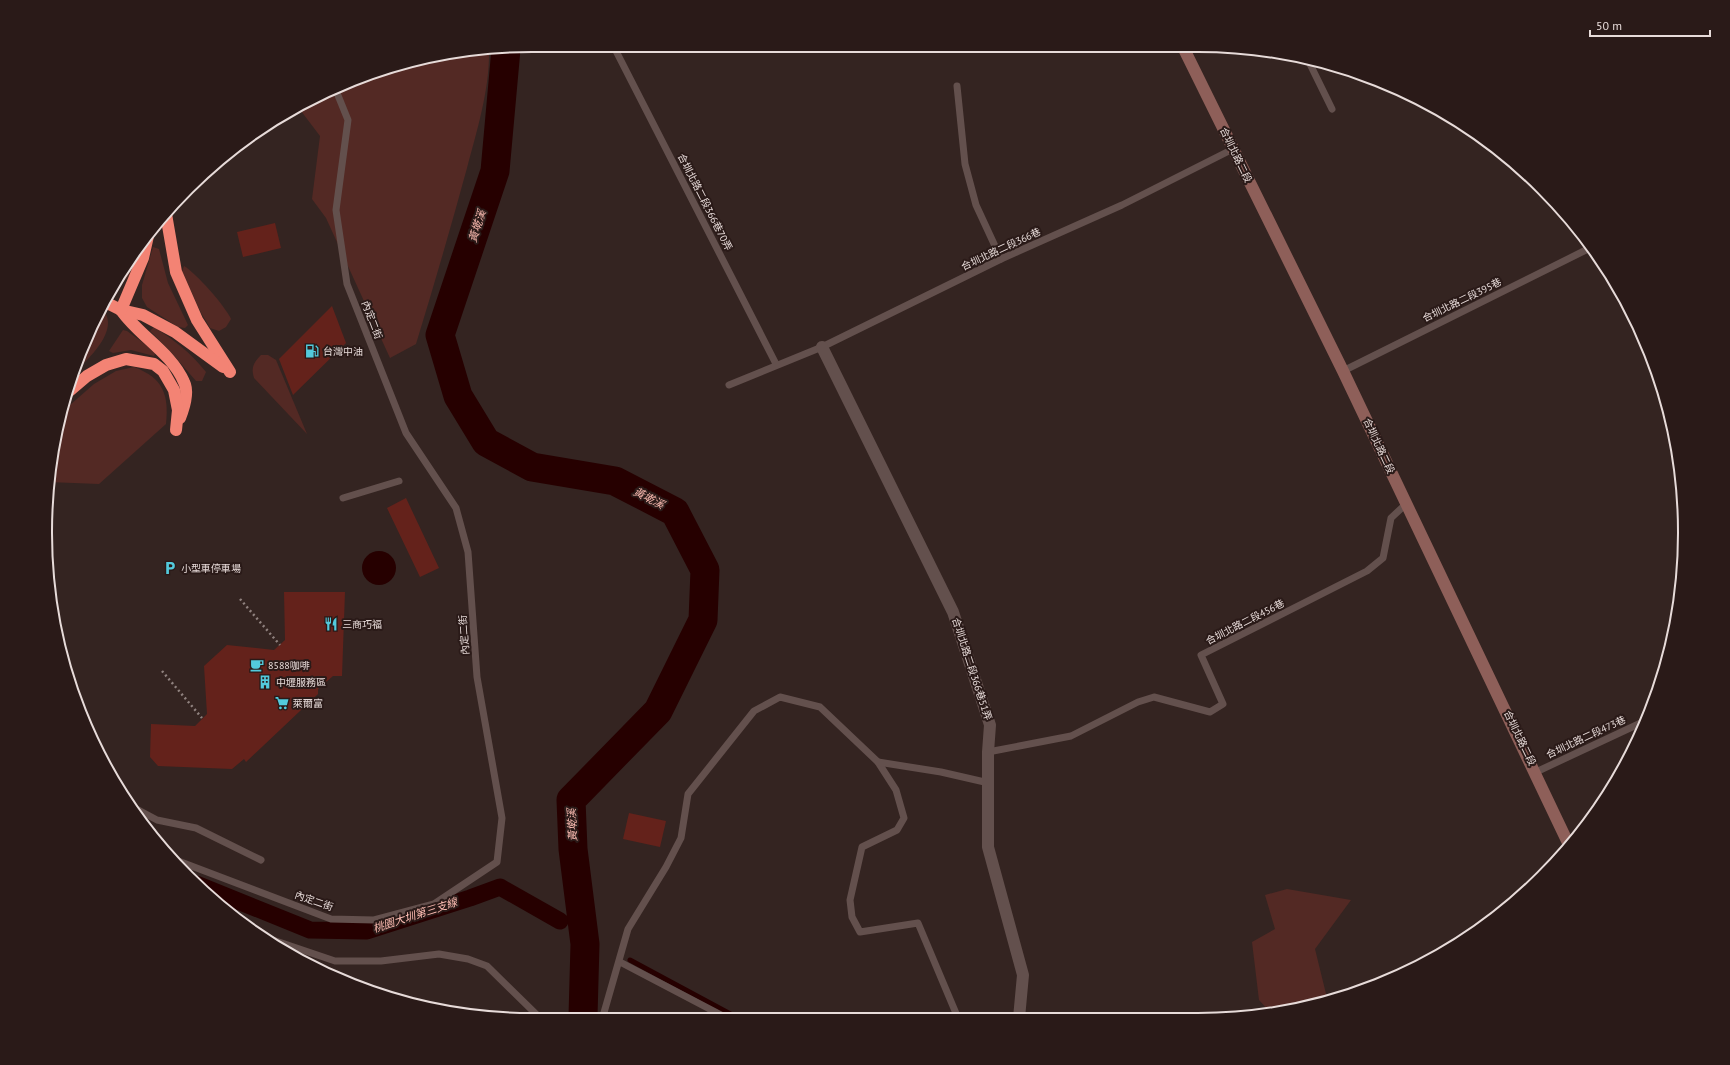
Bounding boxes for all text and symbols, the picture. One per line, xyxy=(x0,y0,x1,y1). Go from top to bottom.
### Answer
scale bar xyxy=(1590,12,1710,38)
text: 50 m xyxy=(1596,18,1622,33)
street label: 合圳北路二段 xyxy=(1217,125,1255,185)
street label: 合圳北路二段366巷70弄 xyxy=(675,151,735,253)
water label: 黃墘溪 xyxy=(465,206,489,244)
street label: 合圳北路二段366巷 xyxy=(959,225,1043,273)
street label: 合圳北路二段395巷 xyxy=(1420,275,1504,325)
street label: 內定二街 xyxy=(359,299,385,341)
fuel station icon: 台灣中油 xyxy=(304,343,320,359)
place label: 台灣中油 xyxy=(323,345,363,358)
street label: 合圳北路二段 xyxy=(1360,416,1398,476)
water label: 黃墘溪 xyxy=(631,484,669,513)
parking icon: 小型車停車場 xyxy=(162,560,178,576)
place label: 小型車停車場 xyxy=(181,562,241,575)
street label: 合圳北路二段456巷 xyxy=(1204,597,1286,647)
street label: 內定二街 xyxy=(456,615,472,655)
restaurant icon: 三商巧福 xyxy=(323,616,339,632)
street label: 合圳北路二段366巷51弄 xyxy=(949,616,995,722)
place label: 三商巧福 xyxy=(342,618,382,631)
cafe icon: 8588咖啡 xyxy=(249,657,265,673)
place label: 8588咖啡 xyxy=(268,659,310,672)
building icon: 中壢服務區 xyxy=(257,674,273,690)
place label: 中壢服務區 xyxy=(276,676,326,689)
supermarket icon: 萊爾富 xyxy=(274,695,290,711)
place label: 萊爾富 xyxy=(293,697,323,710)
street label: 合圳北路二段 xyxy=(1501,708,1539,768)
street label: 合圳北路二段473巷 xyxy=(1544,713,1628,761)
water label: 黃墘溪 xyxy=(564,806,580,842)
street label: 內定二街 xyxy=(293,888,335,914)
water label: 桃園大圳第三支線 xyxy=(371,894,461,935)

